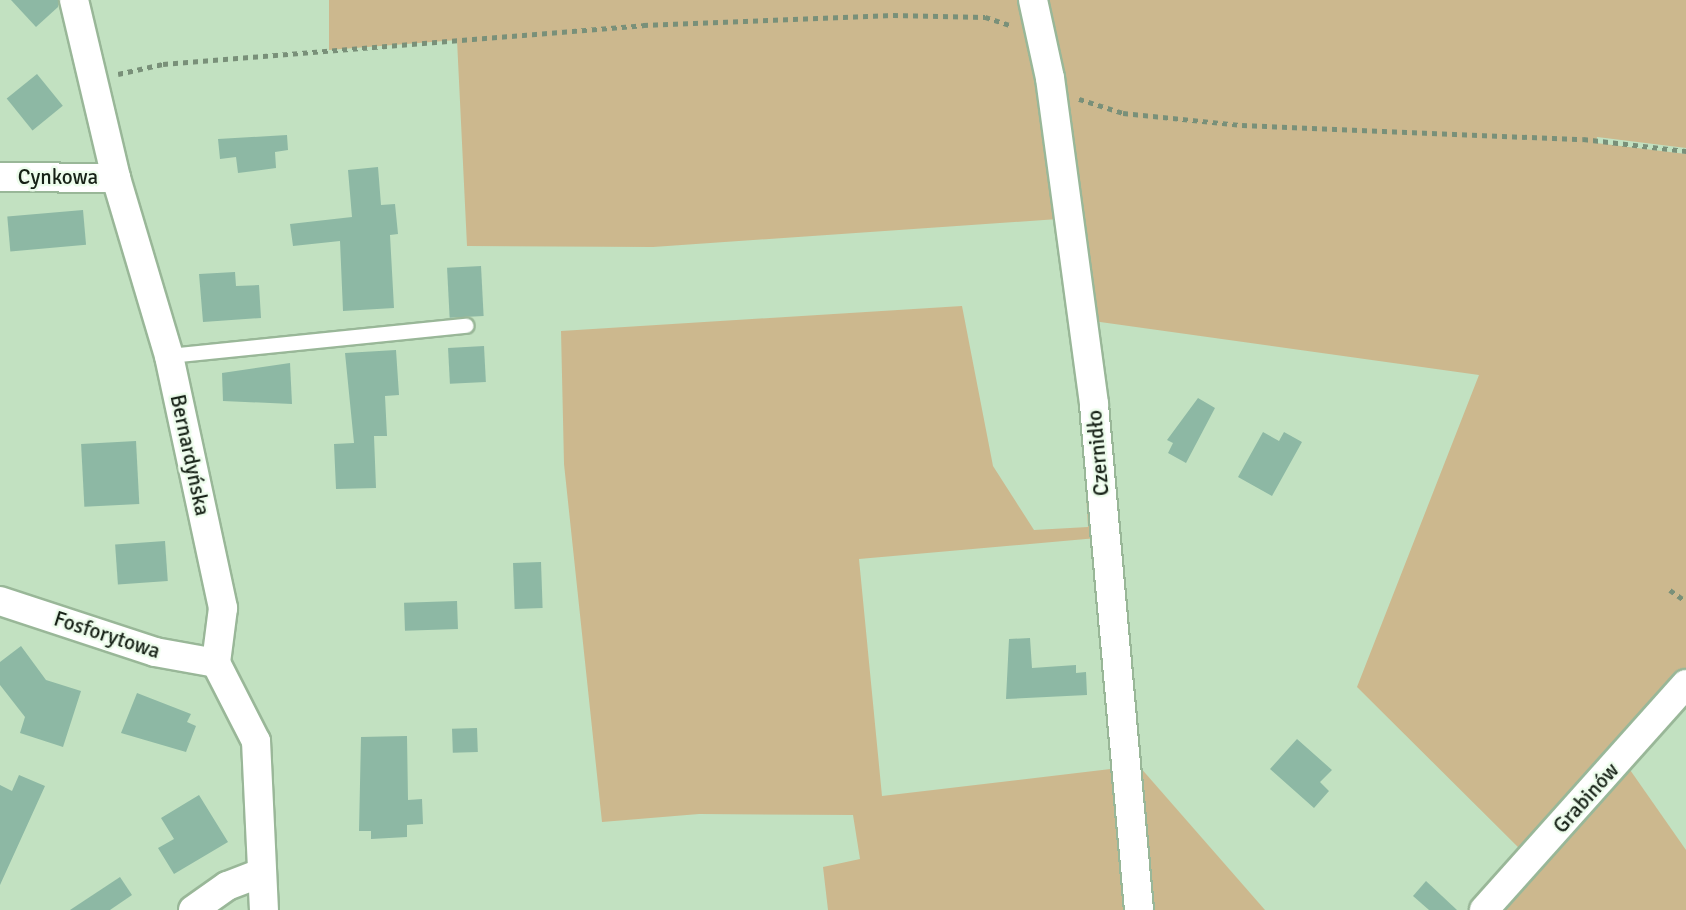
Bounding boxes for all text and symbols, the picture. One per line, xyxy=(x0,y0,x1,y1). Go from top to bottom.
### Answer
street label: Cynkowa xyxy=(18,164,98,190)
street label: Bernardyńska xyxy=(165,392,215,518)
street label: Czernidło xyxy=(1082,409,1114,497)
street label: Fosforytowa xyxy=(51,606,163,664)
street label: Grabinów xyxy=(1548,758,1624,838)

